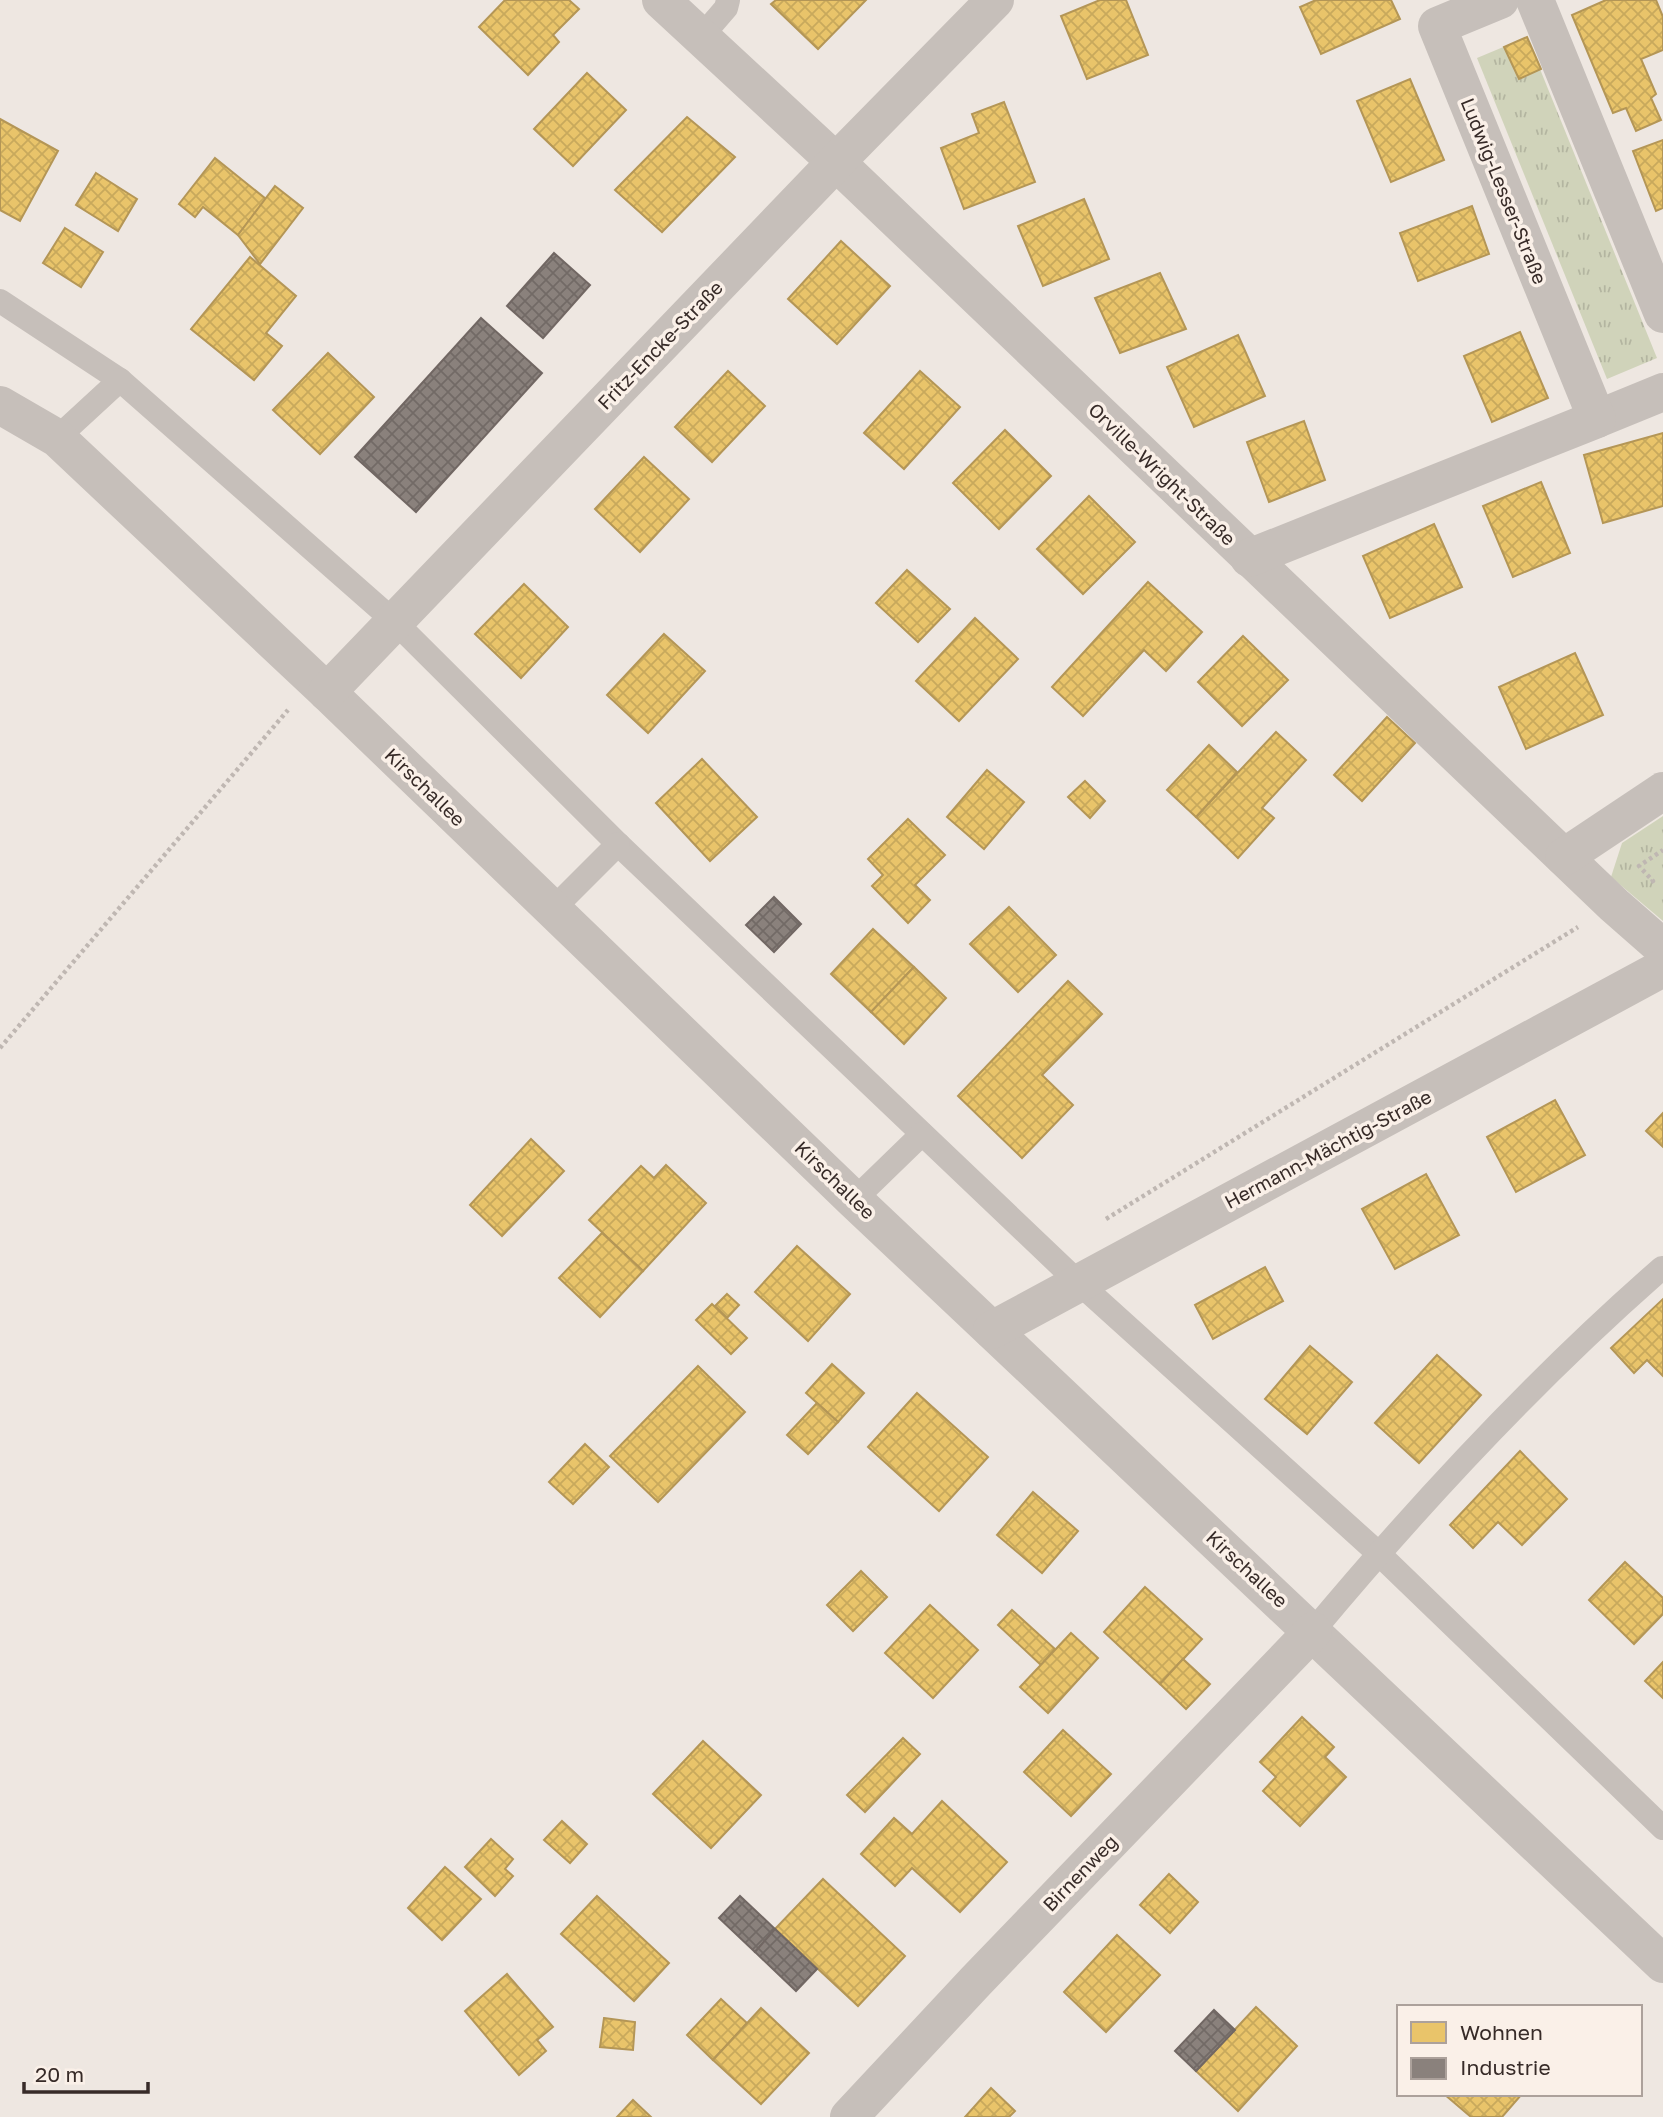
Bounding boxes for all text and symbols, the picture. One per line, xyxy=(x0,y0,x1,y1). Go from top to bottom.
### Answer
street label: Ludwig-Lesser-Straße xyxy=(1457,94,1552,287)
street label: Fritz-Encke-Straße xyxy=(592,276,727,414)
street label: Orville-Wright-Straße xyxy=(1084,398,1241,550)
street label: Kirschallee xyxy=(381,743,470,831)
street label: Hermann-Mächtig-Straße xyxy=(1220,1084,1435,1213)
street label: Kirschallee xyxy=(791,1136,880,1224)
street label: Kirschallee xyxy=(1202,1525,1293,1612)
street label: Birnenweg xyxy=(1038,1830,1122,1916)
legend xyxy=(1397,2005,1642,2096)
text: Wohnen xyxy=(1460,2019,1543,2045)
scale bar xyxy=(24,2050,149,2094)
text: Industrie xyxy=(1460,2054,1551,2080)
text: 20 m xyxy=(35,2061,84,2087)

